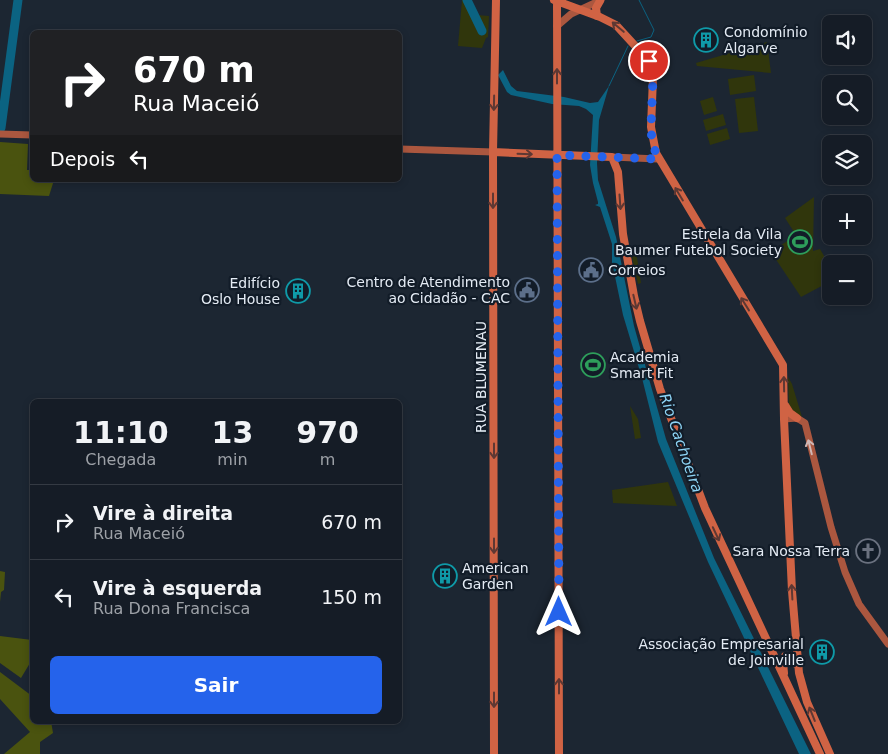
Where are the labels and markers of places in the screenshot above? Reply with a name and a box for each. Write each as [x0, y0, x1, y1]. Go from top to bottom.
place label: Condomínio Algarve [724, 24, 808, 56]
building icon: Condomínio Algarve [693, 27, 719, 53]
pin [628, 40, 670, 82]
place label: Estrela da Vila Baumer Futebol Society [615, 226, 782, 258]
sports icon: Estrela da Vila Baumer Futebol Society [787, 229, 813, 255]
public building icon: Correios [578, 257, 604, 283]
place label: Correios [608, 262, 666, 278]
place label: Centro de Atendimento ao Cidadão - CAC [347, 274, 510, 306]
place label: Edifício Oslo House [201, 275, 280, 307]
public building icon: Centro de Atendimento ao Cidadão - CAC [514, 277, 540, 303]
building icon: Edifício Oslo House [285, 278, 311, 304]
place label: Academia Smart Fit [610, 349, 679, 381]
sports icon: Academia Smart Fit [580, 352, 606, 378]
church icon: Sara Nossa Terra [855, 538, 881, 564]
place label: Sara Nossa Terra [732, 543, 850, 559]
place label: American Garden [462, 560, 529, 592]
building icon: American Garden [432, 563, 458, 589]
place label: Associação Empresarial de Joinville [638, 636, 804, 668]
building icon: Associação Empresarial de Joinville [809, 639, 835, 665]

